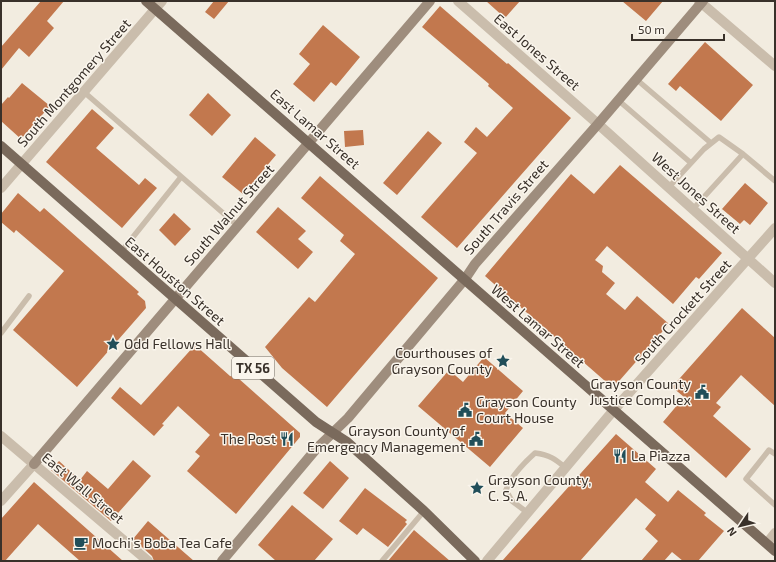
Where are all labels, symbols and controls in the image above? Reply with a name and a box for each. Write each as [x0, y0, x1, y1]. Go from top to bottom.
street label: East Jones Street [491, 10, 584, 94]
street label: South Montgomery Street [13, 15, 134, 150]
scale bar [632, 16, 724, 42]
text: 50 m [638, 22, 665, 36]
street label: East Lamar Street [267, 85, 364, 172]
street label: West Jones Street [649, 148, 744, 237]
street label: South Travis Street [460, 156, 551, 258]
street label: South Walnut Street [180, 161, 277, 269]
street label: East Houston Street [122, 233, 229, 329]
street label: South Crockett Street [631, 256, 734, 368]
street label: West Lamar Street [488, 280, 589, 371]
place label: Odd Fellows Hall [124, 335, 232, 352]
place icon: Odd Fellows Hall [105, 336, 121, 352]
place label: Courthouses of Grayson County [391, 344, 493, 377]
place icon: Courthouses of Grayson County [495, 353, 511, 369]
road number: TX 56 [232, 357, 274, 379]
place label: Grayson County Justice Complex [590, 375, 692, 408]
public building icon: Grayson County Justice Complex [694, 384, 710, 400]
place label: Grayson County Court House [476, 393, 577, 426]
public building icon: Grayson County Court House [457, 402, 473, 418]
place label: Grayson County of Emergency Management [307, 422, 466, 455]
place label: The Post [221, 430, 276, 447]
restaurant icon: The Post [279, 431, 295, 447]
public building icon: Grayson County of Emergency Management [468, 431, 484, 447]
place label: La Piazza [631, 447, 690, 464]
street label: East Wall Street [39, 448, 128, 527]
restaurant icon: La Piazza [612, 448, 628, 464]
place label: Grayson County, C. S. A. [488, 471, 591, 504]
place icon: Grayson County, C. S. A. [469, 480, 485, 496]
north arrow [720, 506, 760, 546]
text: N [724, 525, 739, 539]
place label: Mochi’s Boba Tea Cafe [92, 534, 232, 551]
cafe icon: Mochi’s Boba Tea Cafe [73, 535, 89, 551]

